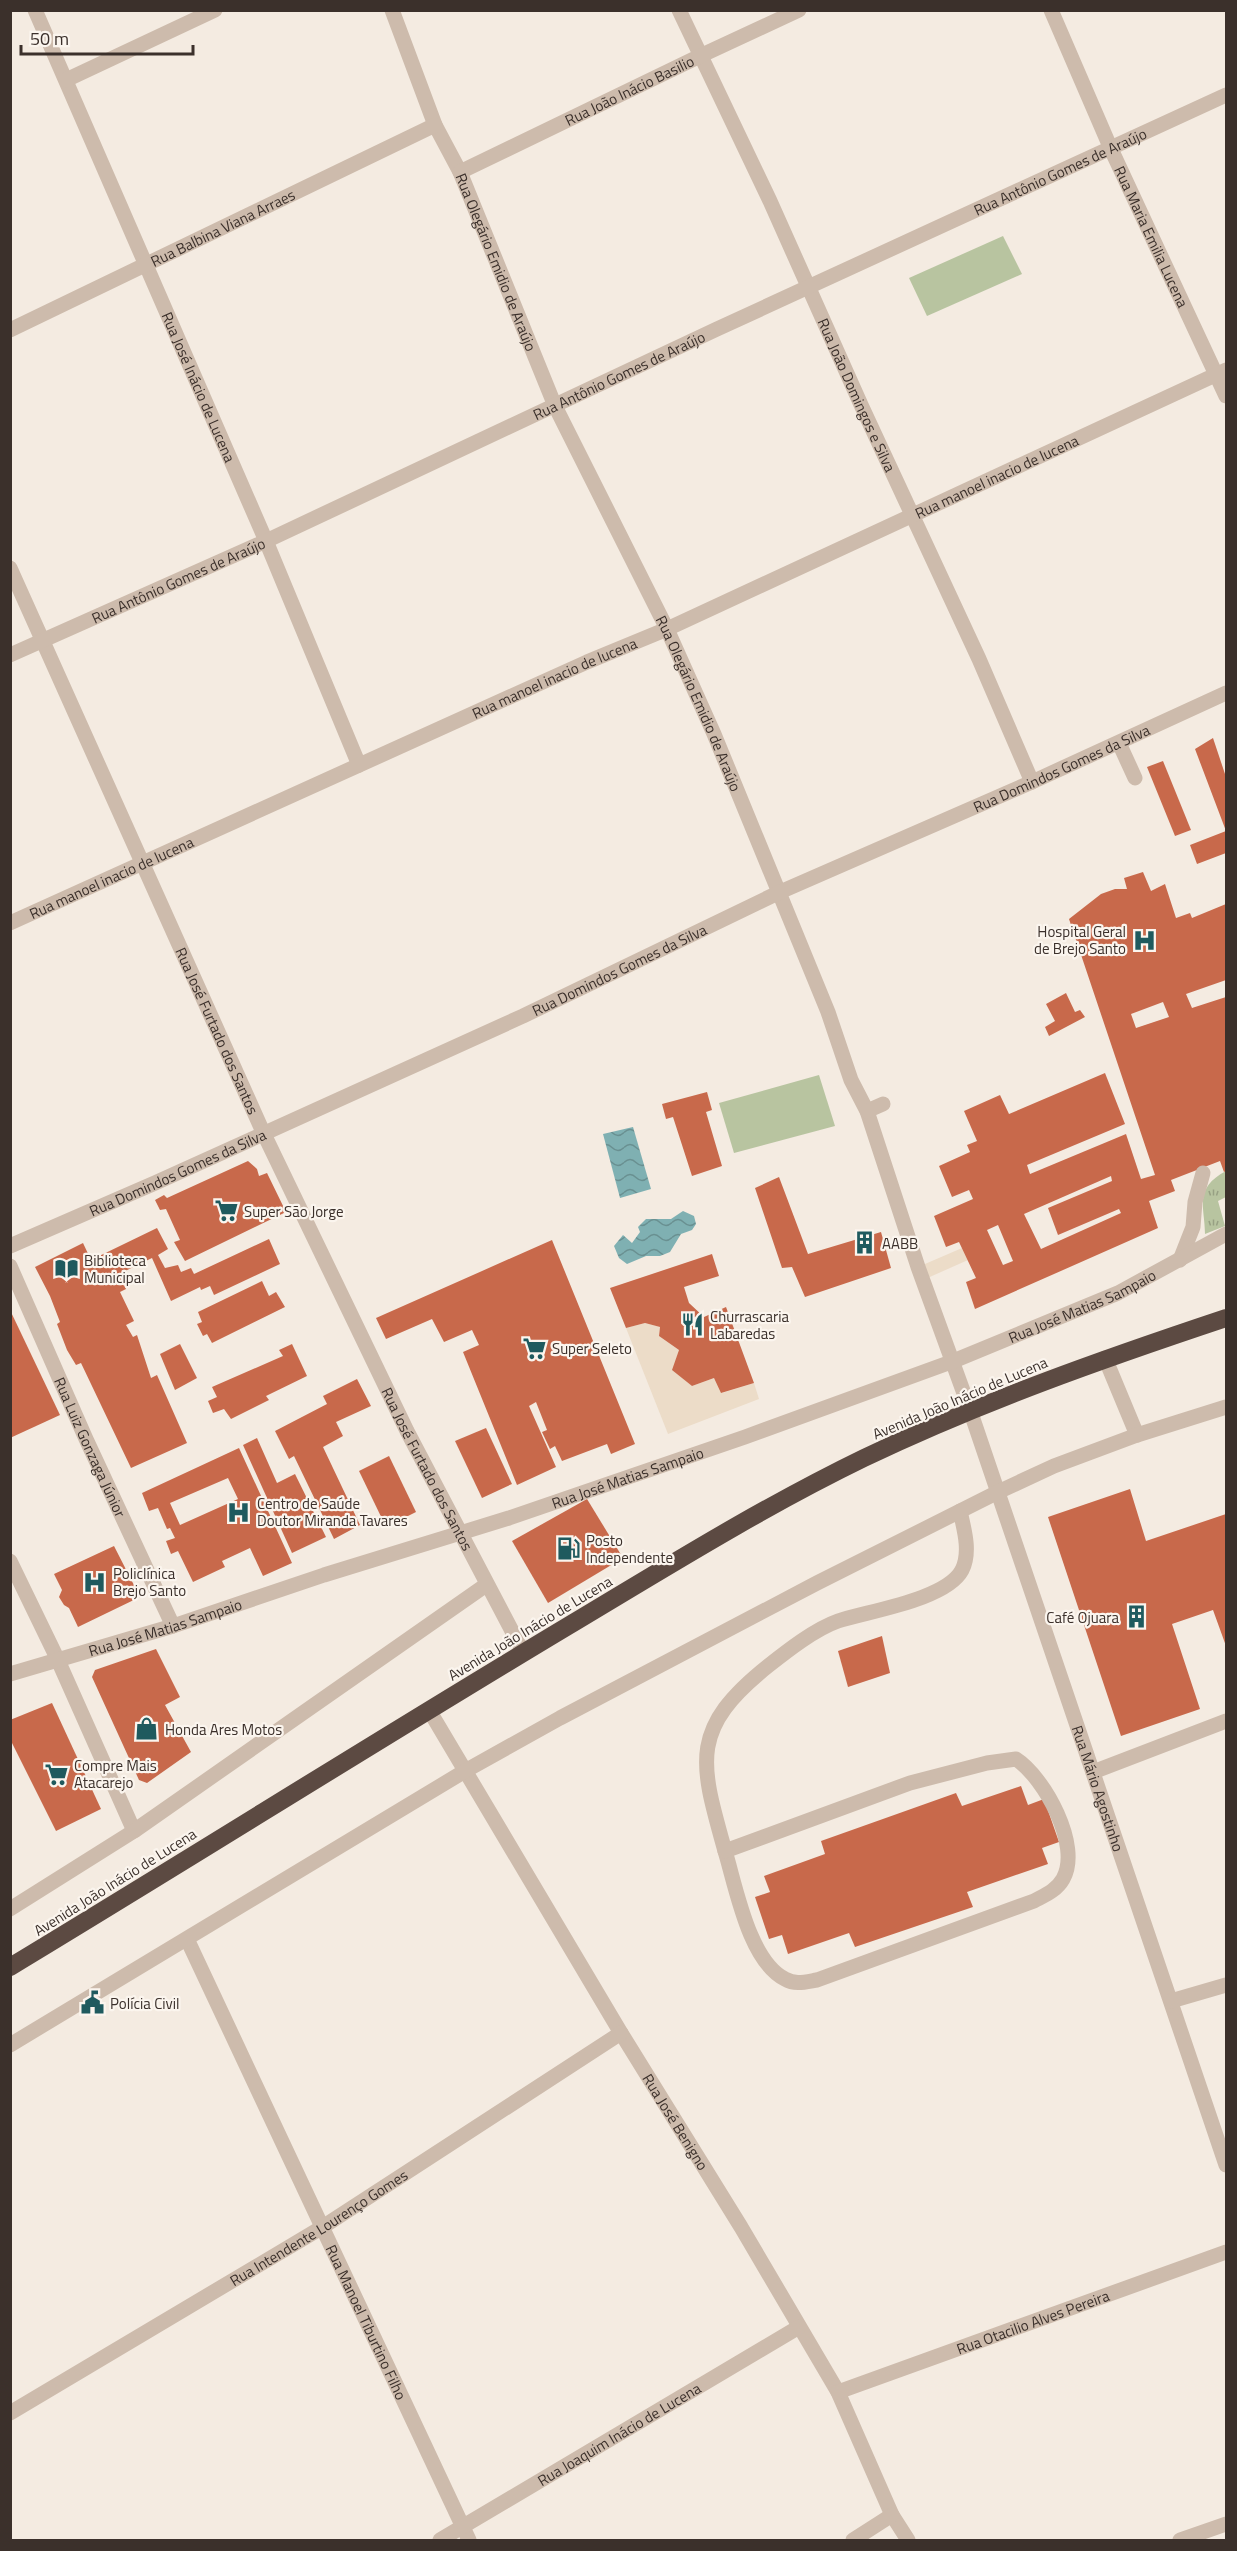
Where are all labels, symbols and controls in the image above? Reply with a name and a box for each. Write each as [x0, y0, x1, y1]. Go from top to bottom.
scale bar [21, 18, 194, 56]
text: 50 m [30, 25, 69, 52]
street label: Rua João Inácio Basilio [561, 49, 698, 131]
street label: Rua Antônio Gomes de Araújo [970, 122, 1150, 221]
street label: Rua Maria Emilia Lucena [1109, 162, 1195, 312]
street label: Rua Olegário Emidio de Araújo [450, 169, 543, 354]
street label: Rua Balbina Viana Arraes [146, 183, 299, 272]
street label: Rua José Inácio de Lucena [156, 308, 242, 466]
street label: Rua João Domingos e Silva [812, 314, 902, 476]
street label: Rua Antônio Gomes de Araújo [529, 325, 709, 426]
street label: Rua manoel inacio de lucena [911, 428, 1083, 524]
street label: Rua Antônio Gomes de Araújo [88, 531, 269, 629]
street label: Rua Olegário Emidio de Araújo [650, 611, 748, 795]
street label: Rua manoel inacio de lucena [468, 631, 641, 724]
street label: Rua Domindos Gomes da Silva [969, 718, 1154, 818]
street label: Rua manoel inacio de lucena [25, 830, 198, 924]
street label: Rua Domindos Gomes da Silva [528, 917, 711, 1022]
place label: Hospital Geral de Brejo Santo [1034, 920, 1126, 960]
hospital icon: Hospital Geral de Brejo Santo [1131, 927, 1157, 953]
street label: Rua José Furtado dos Santos [170, 943, 265, 1118]
street label: Rua Domindos Gomes da Silva [85, 1122, 270, 1222]
supermarket icon: Super São Jorge [213, 1198, 239, 1224]
place label: Super São Jorge [244, 1200, 343, 1223]
building icon: AABB [851, 1230, 877, 1256]
place label: AABB [882, 1232, 918, 1255]
place label: Biblioteca Municipal [84, 1249, 146, 1289]
library icon: Biblioteca Municipal [53, 1256, 79, 1282]
street label: Rua José Matias Sampaio [1005, 1263, 1160, 1349]
place label: Churrascaria Labaredas [710, 1305, 790, 1345]
restaurant icon: Churrascaria Labaredas [679, 1312, 705, 1338]
supermarket icon: Super Seleto [521, 1335, 547, 1361]
place label: Super Seleto [552, 1337, 632, 1360]
street label: Avenida João Inácio de Lucena [869, 1350, 1052, 1445]
street label: Rua Luiz Gonzaga Júnior [49, 1373, 132, 1521]
street label: Rua José Furtado dos Santos [376, 1383, 479, 1554]
street label: Rua José Matias Sampaio [548, 1441, 707, 1514]
place label: Centro de Saúde Doutor Miranda Tavares [257, 1492, 408, 1532]
hospital icon: Centro de Saúde Doutor Miranda Tavares [226, 1499, 252, 1525]
place label: Posto Independente [586, 1529, 673, 1569]
fuel station icon: Posto Independente [555, 1536, 581, 1562]
place label: Policlínica Brejo Santo [113, 1562, 186, 1602]
hospital icon: Policlínica Brejo Santo [82, 1569, 108, 1595]
street label: Avenida João Inácio de Lucena [443, 1569, 617, 1686]
street label: Rua José Matias Sampaio [86, 1592, 245, 1662]
building icon: Café Ojuara [1124, 1604, 1150, 1630]
place label: Café Ojuara [1046, 1606, 1119, 1629]
shop icon: Honda Ares Motos [134, 1716, 160, 1742]
place label: Honda Ares Motos [165, 1718, 282, 1741]
street label: Rua Mário Agostinho [1066, 1722, 1130, 1855]
place label: Compre Mais Atacarejo [74, 1754, 157, 1794]
supermarket icon: Compre Mais Atacarejo [43, 1761, 69, 1787]
street label: Avenida João Inácio de Lucena [29, 1822, 201, 1942]
public building icon: Polícia Civil [79, 1990, 105, 2016]
place label: Polícia Civil [110, 1992, 180, 2015]
street label: Rua José Benigno [637, 2069, 715, 2175]
street label: Rua Intendente Lourenço Gomes [225, 2163, 412, 2291]
street label: Rua Manoel Tiburtino Filho [320, 2240, 413, 2403]
street label: Rua Otacilio Alves Pereira [953, 2283, 1113, 2360]
street label: Rua Joaquim Inácio de Lucena [533, 2376, 705, 2491]

